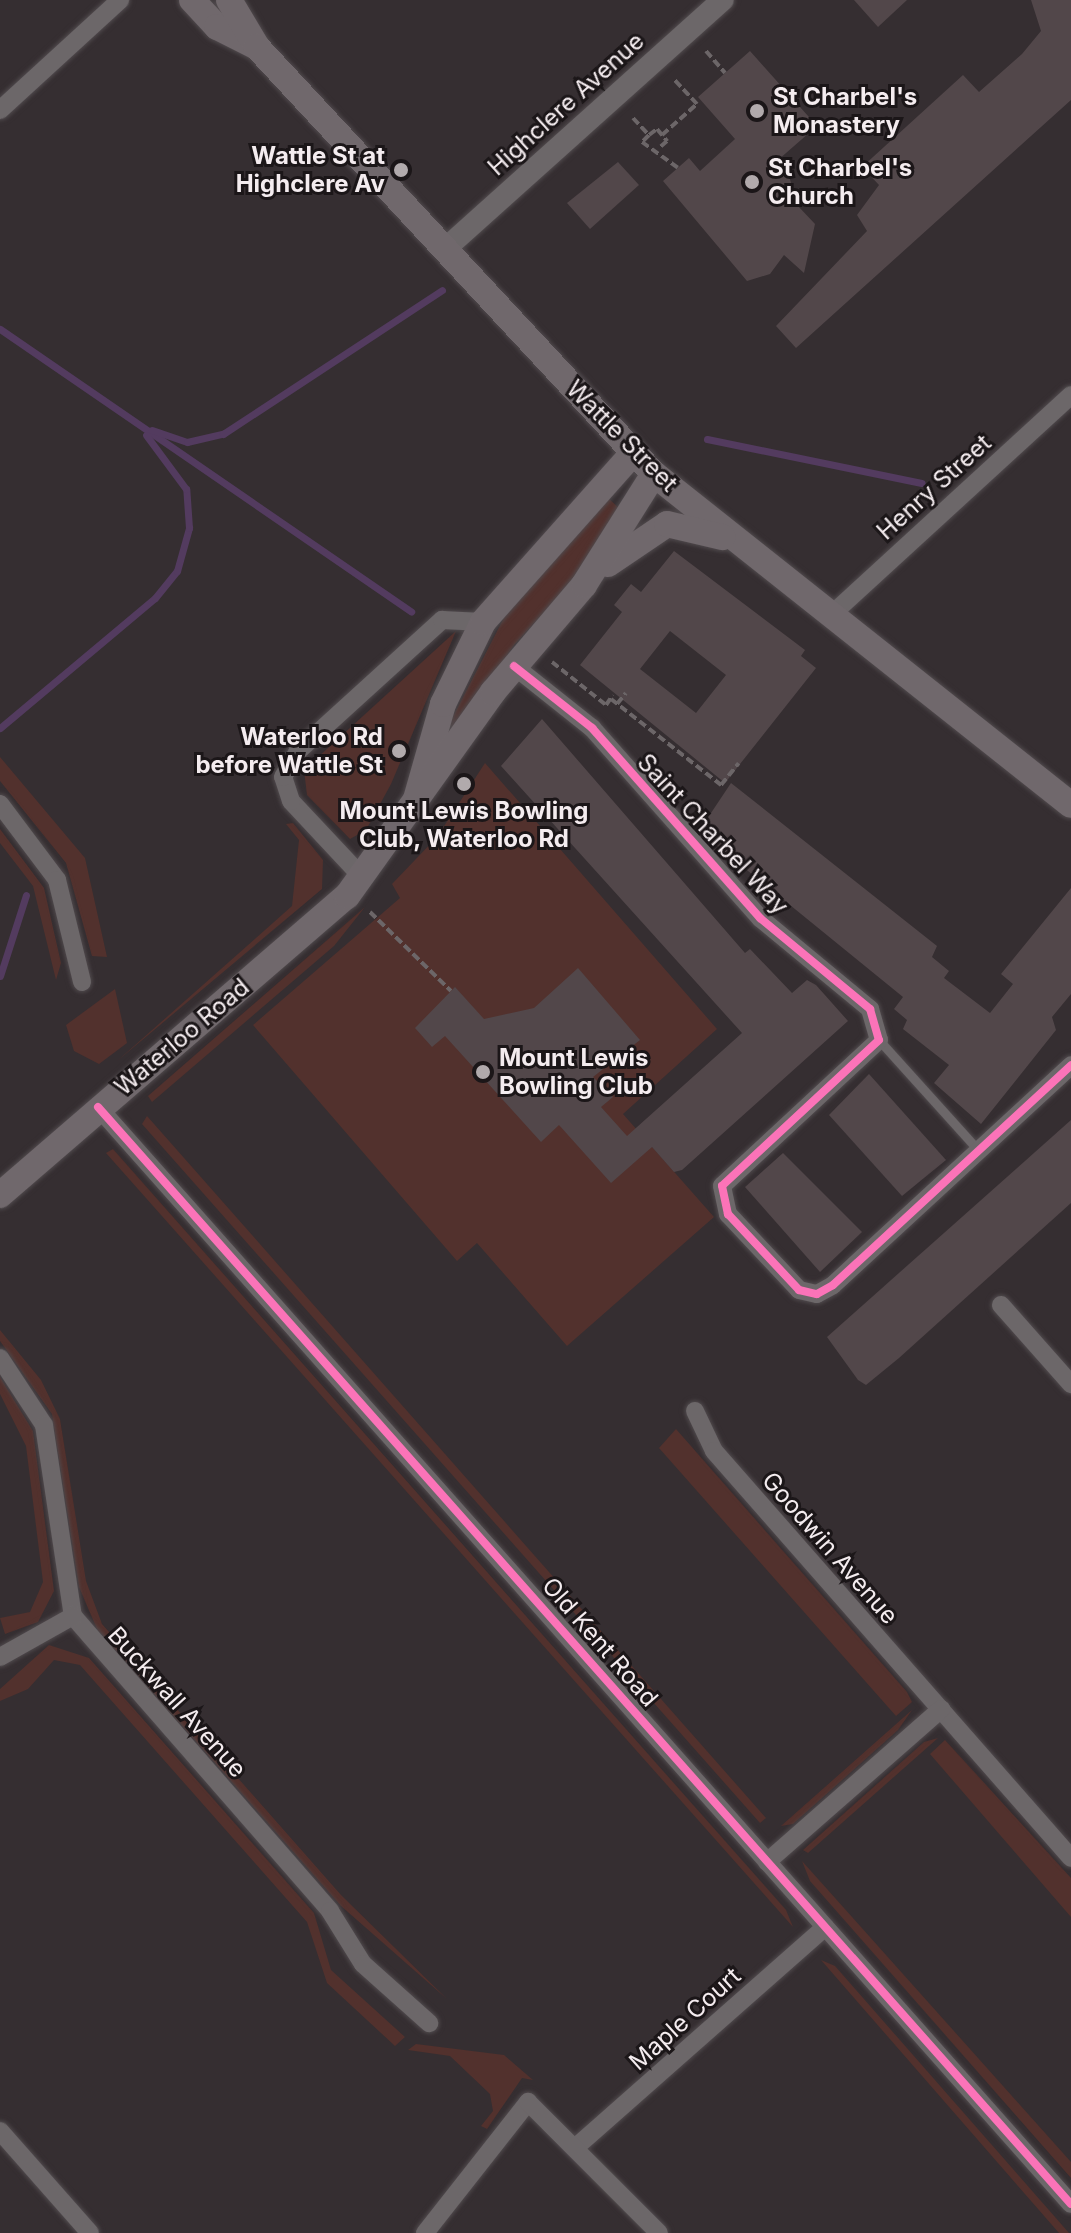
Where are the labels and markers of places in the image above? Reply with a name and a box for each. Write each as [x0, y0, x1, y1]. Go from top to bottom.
place label: St Charbel's Monastery [773, 83, 917, 139]
marker: St Charbel's Monastery [748, 102, 766, 120]
place label: Wattle St at Highclere Av [236, 142, 385, 198]
place label: St Charbel's Church [768, 154, 912, 210]
marker: Wattle St at Highclere Av [392, 161, 410, 179]
marker: St Charbel's Church [743, 173, 761, 191]
place label: Waterloo Rd before Wattle St [195, 723, 383, 779]
marker: Waterloo Rd before Wattle St [390, 742, 408, 760]
marker: Mount Lewis Bowling Club, Waterloo Rd [455, 775, 473, 793]
place label: Mount Lewis Bowling Club, Waterloo Rd [340, 797, 588, 853]
place label: Mount Lewis Bowling Club [499, 1044, 653, 1100]
marker: Mount Lewis Bowling Club [474, 1063, 492, 1081]

